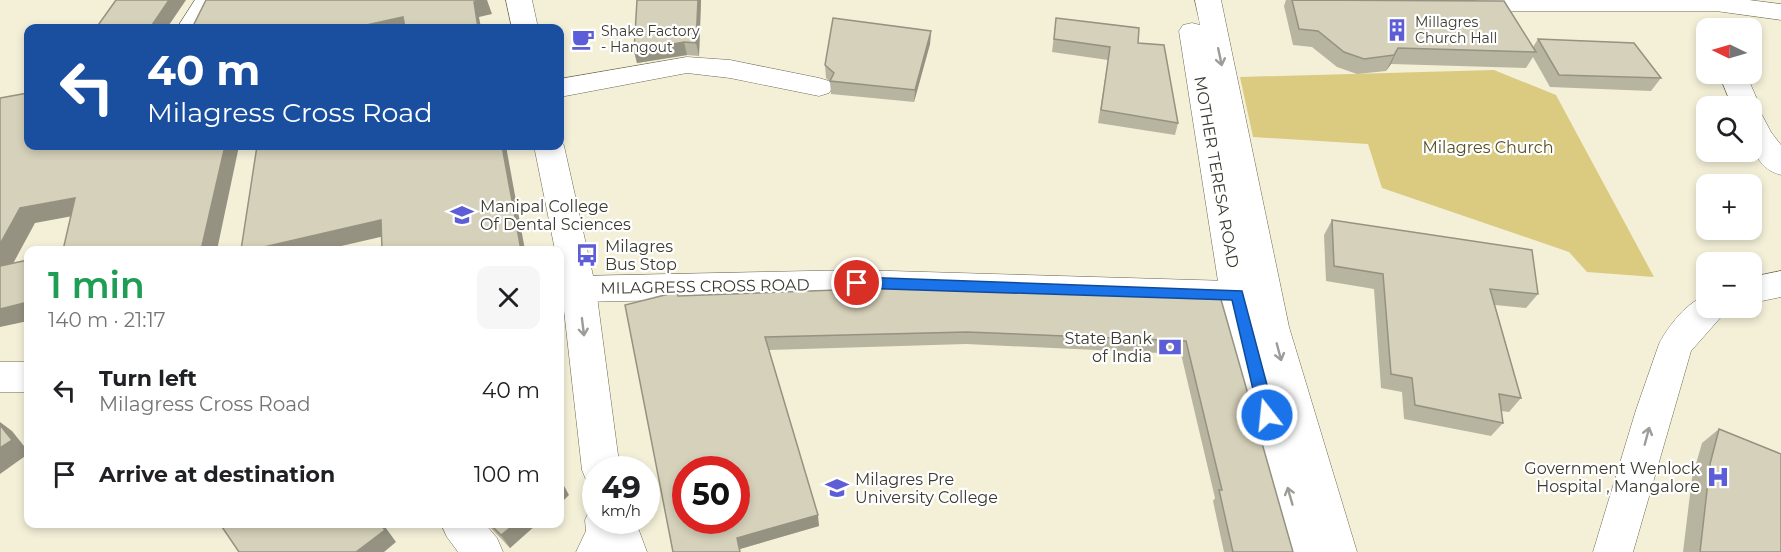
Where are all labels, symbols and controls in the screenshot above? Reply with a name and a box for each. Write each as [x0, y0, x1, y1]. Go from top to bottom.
place label: Millagres Church Hall [1415, 13, 1497, 47]
building icon: Millagres Church Hall [1384, 17, 1410, 43]
north arrow [1696, 18, 1762, 84]
map controls [1696, 18, 1762, 318]
place label: Shake Factory - Hangout [601, 22, 700, 56]
cafe icon: Shake Factory - Hangout [570, 26, 596, 52]
text: 40 m [147, 44, 260, 96]
one-way arrow [1215, 47, 1226, 66]
icon: left [48, 48, 126, 126]
street label: MOTHER TERESA ROAD [1190, 75, 1243, 269]
text: Milagress Cross Road [147, 96, 433, 129]
button: search [1696, 96, 1762, 162]
park label: Milagres Church [1423, 138, 1554, 157]
button: + [1696, 174, 1762, 240]
place label: Manipal College Of Dental Sciences [480, 197, 631, 234]
school or university icon: Manipal College Of Dental Sciences [449, 202, 475, 228]
place label: Milagres Bus Stop [605, 237, 677, 274]
bus stop icon: Milagres Bus Stop [574, 242, 600, 268]
button: − [1696, 252, 1762, 318]
pin [831, 257, 882, 308]
text: 1 min [48, 263, 145, 307]
button: close [477, 266, 540, 329]
icon: arrive [840, 266, 873, 299]
street label: MILAGRESS CROSS ROAD [600, 275, 810, 298]
text: 140 m · 21:17 [48, 308, 165, 332]
one-way arrow [578, 316, 589, 336]
place label: State Bank of India [1065, 329, 1152, 366]
bank icon: State Bank of India [1157, 334, 1183, 360]
one-way arrow [1274, 342, 1285, 361]
text: Turn left [99, 365, 197, 392]
icon: left [48, 374, 81, 407]
text: 40 m [482, 377, 540, 404]
position arrow [1235, 383, 1299, 447]
text: Milagress Cross Road [99, 392, 311, 416]
one-way arrow [1642, 427, 1654, 446]
speed limit sign: 50 [672, 456, 750, 534]
icon: arrive [48, 458, 81, 491]
place label: Government Wenlock Hospital , Mangalore [1524, 459, 1700, 496]
text: Arrive at destination [99, 461, 335, 488]
text: 100 m [474, 461, 540, 488]
hospital icon: Government Wenlock Hospital , Mangalore [1705, 464, 1731, 490]
text: 49 [601, 469, 641, 506]
place label: Milagres Pre University College [855, 470, 998, 507]
school or university icon: Milagres Pre University College [824, 475, 850, 501]
one-way arrow [1284, 487, 1295, 506]
text: km/h [601, 501, 641, 520]

